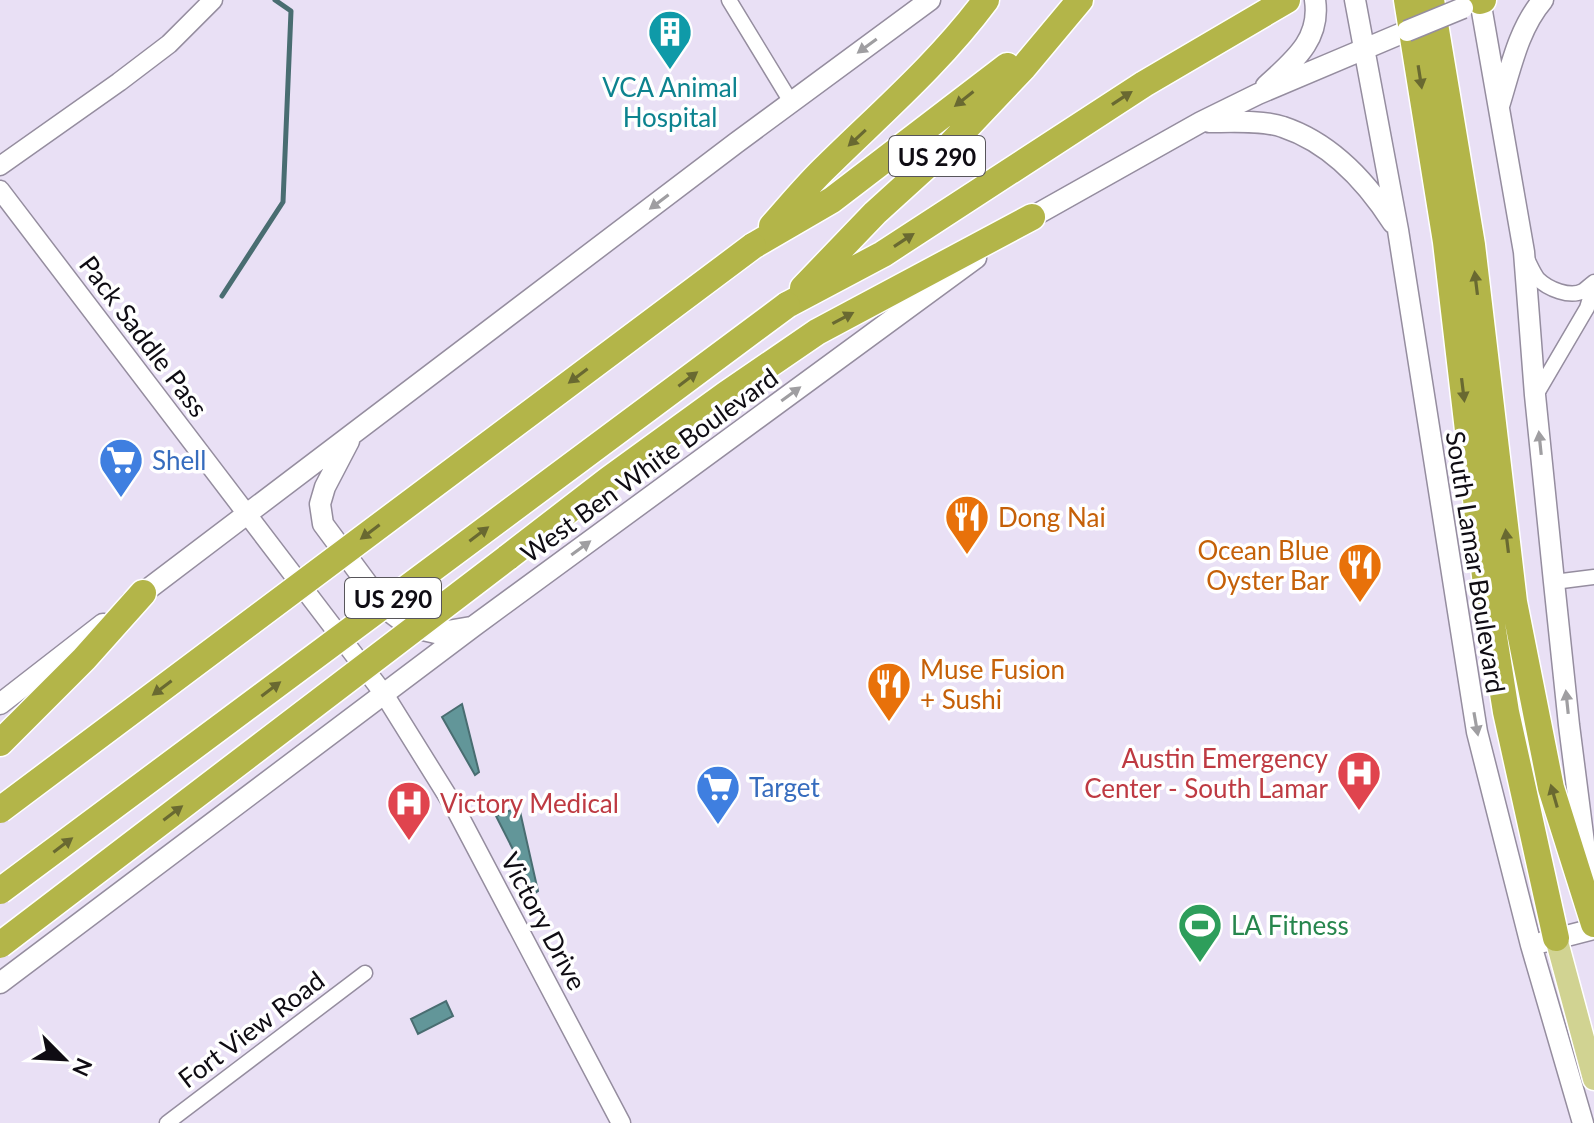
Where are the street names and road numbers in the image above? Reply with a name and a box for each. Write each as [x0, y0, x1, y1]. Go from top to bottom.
road number: US 290 [889, 136, 985, 176]
street label: Pack Saddle Pass [73, 249, 215, 423]
street label: West Ben White Boulevard [514, 361, 784, 569]
street label: South Lamar Boulevard [1439, 429, 1513, 695]
road number: US 290 [345, 578, 441, 618]
street label: Victory Drive [494, 847, 594, 995]
street label: Fort View Road [172, 964, 330, 1094]

